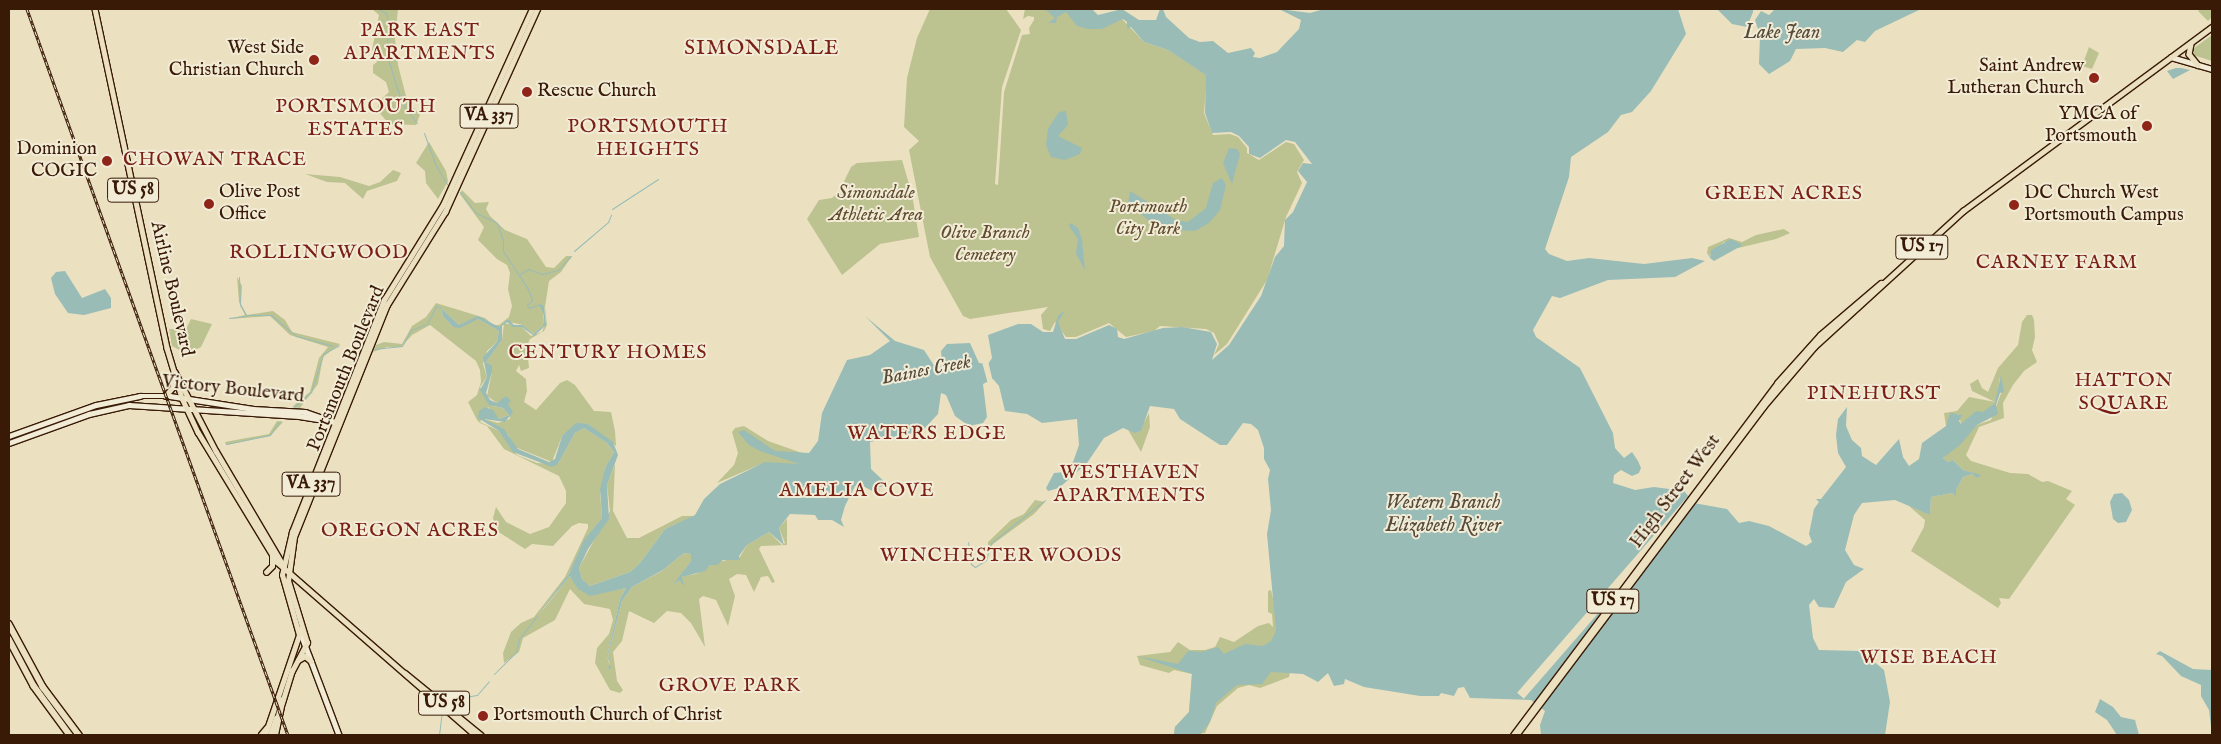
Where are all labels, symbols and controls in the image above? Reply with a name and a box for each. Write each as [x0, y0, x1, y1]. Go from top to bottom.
district label: PARK EAST APARTMENTS [343, 18, 497, 65]
water label: Lake Jean [1744, 20, 1820, 44]
district label: SIMONSDALE [683, 36, 841, 62]
place label: West Side Christian Church [169, 38, 304, 82]
marker: West Side Christian Church [308, 54, 320, 66]
place label: Saint Andrew Lutheran Church [1947, 56, 2084, 100]
marker: Saint Andrew Lutheran Church [2088, 72, 2100, 84]
place label: Rescue Church [537, 81, 656, 103]
marker: Rescue Church [521, 86, 533, 98]
district label: PORTSMOUTH ESTATES [274, 95, 438, 142]
road number: VA 337 [459, 100, 519, 132]
place label: YMCA of Portsmouth [2045, 104, 2137, 148]
district label: PORTSMOUTH HEIGHTS [566, 114, 730, 161]
marker: YMCA of Portsmouth [2141, 120, 2153, 132]
place label: Dominion COGIC [16, 139, 97, 183]
district label: CHOWAN TRACE [121, 147, 309, 171]
marker: Dominion COGIC [101, 155, 113, 167]
road number: US 58 [107, 174, 159, 206]
district label: GREEN ACRES [1704, 181, 1864, 205]
place label: Olive Post Office [219, 182, 300, 226]
park label: Simonsdale Athletic Area [829, 183, 923, 227]
place label: DC Church West Portsmouth Campus [2024, 183, 2184, 227]
park label: Portsmouth City Park [1109, 197, 1187, 241]
marker: Olive Post Office [203, 198, 215, 210]
marker: DC Church West Portsmouth Campus [2008, 199, 2020, 211]
street label: Airline Boulevard [144, 219, 198, 359]
park label: Olive Branch Cemetery [940, 223, 1030, 267]
road number: US 17 [1894, 232, 1950, 262]
district label: ROLLINGWOOD [228, 240, 410, 264]
district label: CARNEY FARM [1974, 250, 2140, 274]
street label: Portsmouth Boulevard [303, 283, 391, 455]
district label: CENTURY HOMES [507, 340, 709, 364]
water label: Baines Creek [879, 350, 973, 390]
district label: HATTON SQUARE [2074, 369, 2174, 416]
street label: Victory Boulevard [161, 371, 305, 409]
district label: PINEHURST [1806, 381, 1942, 405]
district label: WATERS EDGE [846, 421, 1008, 445]
street label: High Street West [1626, 431, 1726, 553]
district label: WESTHAVEN APARTMENTS [1053, 460, 1207, 507]
road number: VA 337 [281, 468, 341, 499]
district label: AMELIA COVE [778, 478, 936, 502]
water label: Western Branch Elizabeth River [1385, 491, 1501, 538]
district label: OREGON ACRES [320, 518, 500, 542]
district label: WINCHESTER WOODS [878, 543, 1124, 567]
road number: US 17 [1586, 586, 1640, 616]
district label: WISE BEACH [1859, 645, 1999, 669]
district label: GROVE PARK [658, 673, 802, 697]
road number: US 58 [418, 688, 470, 718]
place label: Portsmouth Church of Christ [493, 705, 722, 727]
marker: Portsmouth Church of Christ [477, 710, 489, 722]

